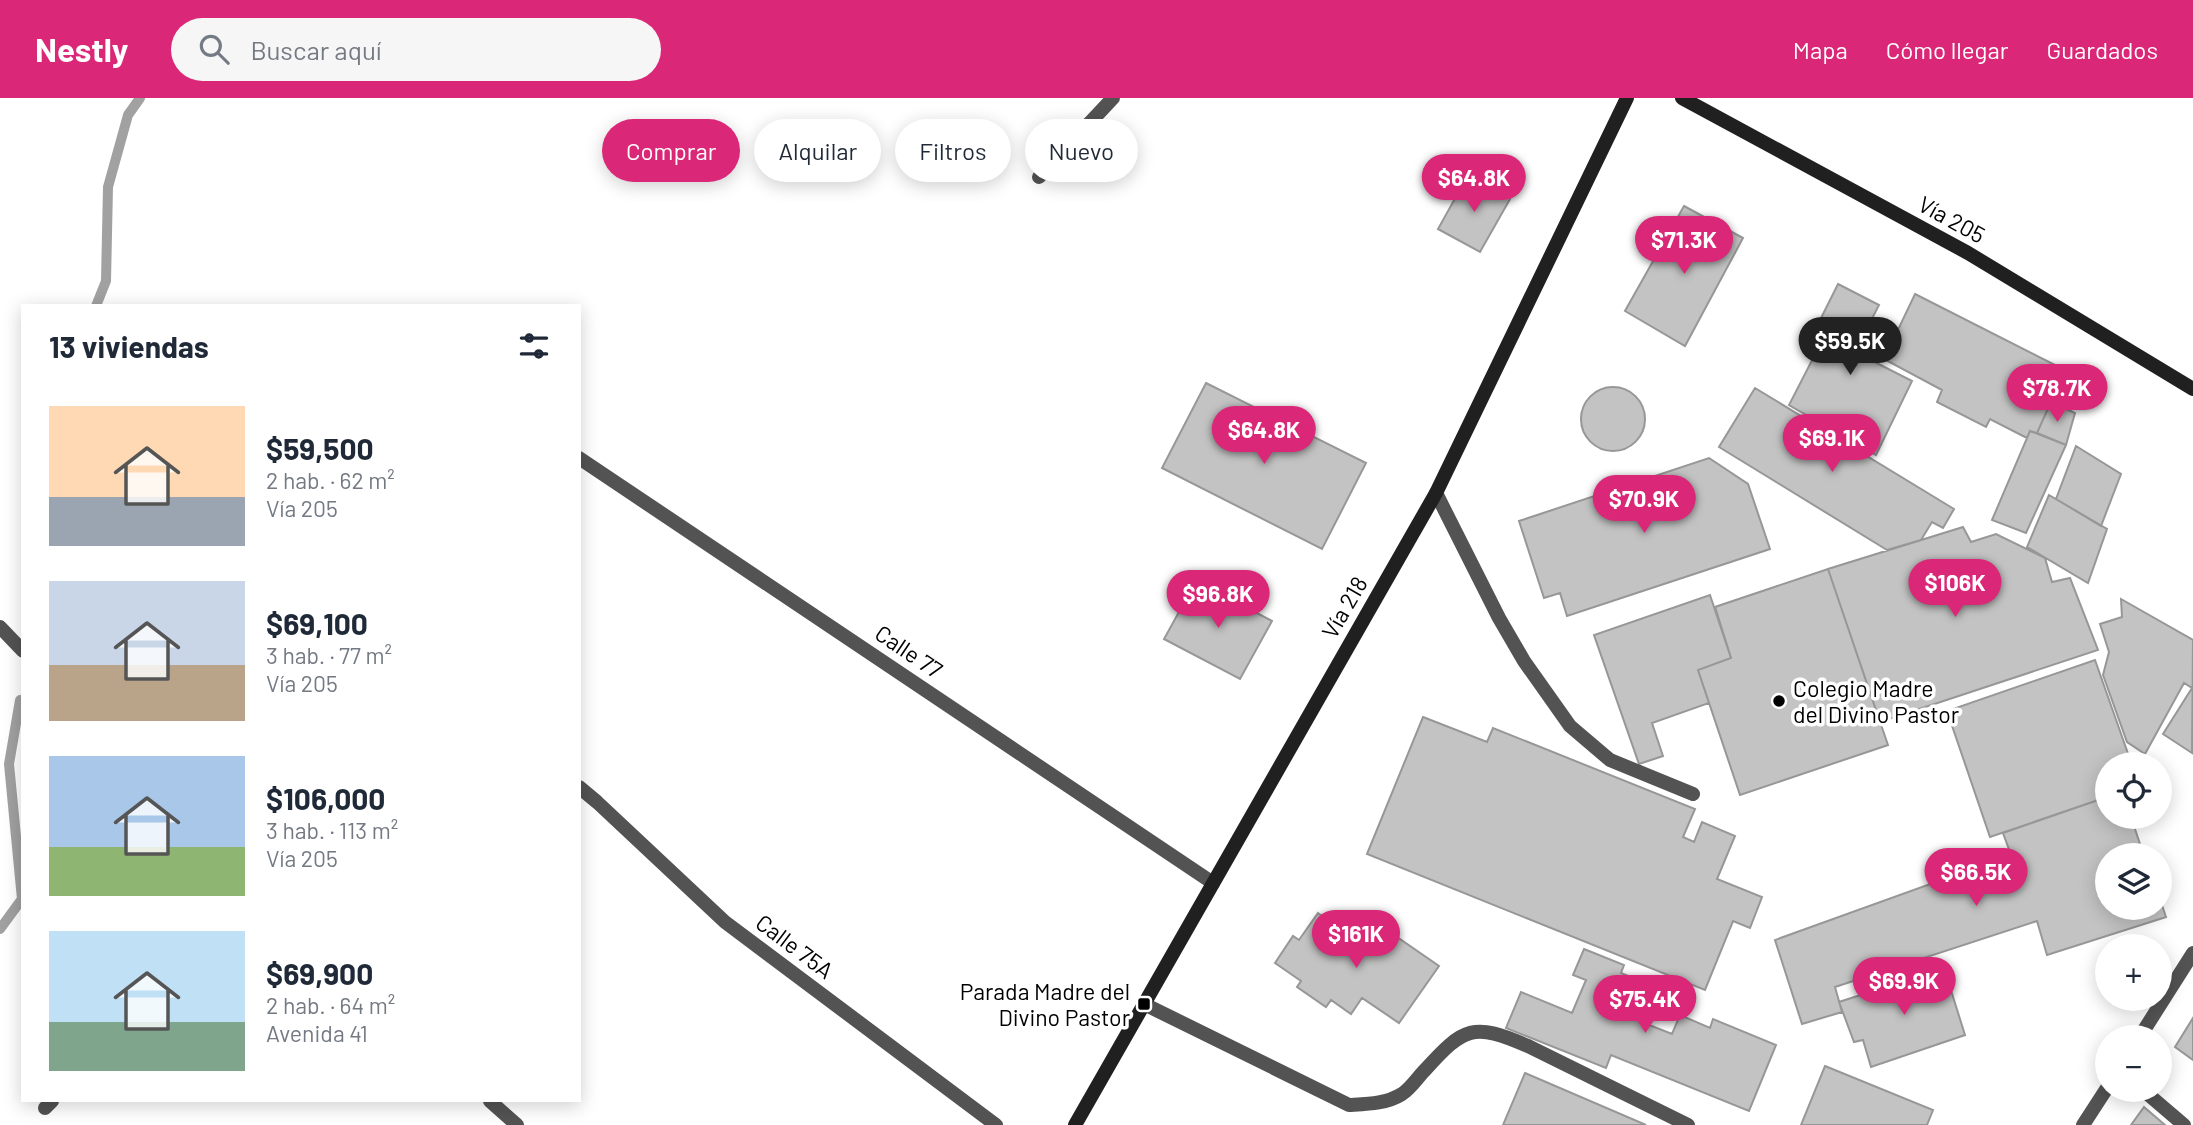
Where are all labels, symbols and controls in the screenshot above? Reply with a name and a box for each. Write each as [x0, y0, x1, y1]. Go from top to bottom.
search box [171, 18, 661, 81]
text: Nestly [35, 29, 129, 69]
icon: search [195, 30, 233, 68]
text: Buscar aquí [251, 34, 381, 65]
text: Mapa [1793, 35, 1848, 64]
text: Cómo llegar [1886, 35, 2008, 64]
text: Guardados [2046, 35, 2158, 64]
chip: Comprar [602, 119, 740, 182]
chip: Alquilar [754, 119, 881, 182]
chip: Filtros [895, 119, 1011, 182]
chip: Nuevo [1025, 119, 1138, 182]
pin: $64.8K [1417, 155, 1531, 214]
text: $64.8K [1438, 163, 1510, 191]
street label: Vía 205 [1914, 189, 1990, 249]
pin: $71.3K [1627, 216, 1741, 276]
text: $71.3K [1651, 225, 1717, 253]
pin: $59.5K [1793, 317, 1907, 377]
text: $59.5K [1815, 326, 1885, 354]
icon: filters [515, 327, 553, 365]
text: 13 viviendas [49, 328, 209, 364]
pin: $78.7K [2000, 364, 2114, 424]
text: $78.7K [2022, 373, 2092, 401]
pin: $64.8K [1207, 406, 1321, 466]
pin: $69.1K [1775, 414, 1889, 474]
text: $64.8K [1228, 415, 1300, 443]
text: $69.1K [1799, 423, 1865, 451]
text: $59,500 [266, 430, 374, 466]
icon: home [105, 434, 189, 518]
text: 2 hab. · 62 m² [266, 466, 395, 494]
pin: $70.9K [1587, 476, 1701, 535]
text: $70.9K [1609, 484, 1679, 512]
text: Vía 205 [266, 494, 338, 522]
pin: $106K [1906, 560, 2004, 619]
text: $106K [1924, 568, 1986, 596]
pin: $96.8K [1161, 570, 1275, 630]
street label: Vía 218 [1315, 571, 1373, 643]
text: $96.8K [1183, 579, 1253, 607]
text: $69,100 [266, 605, 368, 641]
icon: home [105, 609, 189, 693]
street label: Calle 77 [870, 618, 948, 684]
text: 3 hab. · 77 m² [266, 641, 392, 669]
text: Vía 205 [266, 669, 338, 697]
place label: Colegio Madre del Divino Pastor [1793, 674, 1960, 728]
marker: Colegio Madre del Divino Pastor [1771, 693, 1787, 709]
map controls [2095, 752, 2172, 1102]
button: locate [2095, 752, 2172, 829]
text: $106,000 [266, 780, 385, 816]
icon: home [105, 784, 189, 868]
text: 3 hab. · 113 m² [266, 816, 398, 844]
button: layers [2095, 843, 2172, 920]
text: Vía 205 [266, 844, 338, 872]
pin: $66.5K [1919, 848, 2033, 908]
text: $66.5K [1941, 857, 2011, 885]
street label: Calle 75A [751, 908, 839, 984]
pin: $161K [1307, 910, 1405, 970]
text: $161K [1328, 919, 1384, 947]
button: + [2095, 934, 2172, 1011]
text: $69,900 [266, 955, 373, 991]
pin: $69.9K [1847, 958, 1961, 1017]
icon: home [105, 959, 189, 1043]
text: $69.9K [1869, 966, 1939, 994]
pin: $75.4K [1588, 976, 1702, 1035]
place label: Parada Madre del Divino Pastor [960, 977, 1131, 1031]
text: $75.4K [1609, 984, 1681, 1012]
text: 2 hab. · 64 m² [266, 991, 395, 1019]
marker: Parada Madre del Divino Pastor [1136, 996, 1152, 1012]
text: Avenida 41 [266, 1019, 368, 1047]
button: − [2095, 1025, 2172, 1102]

